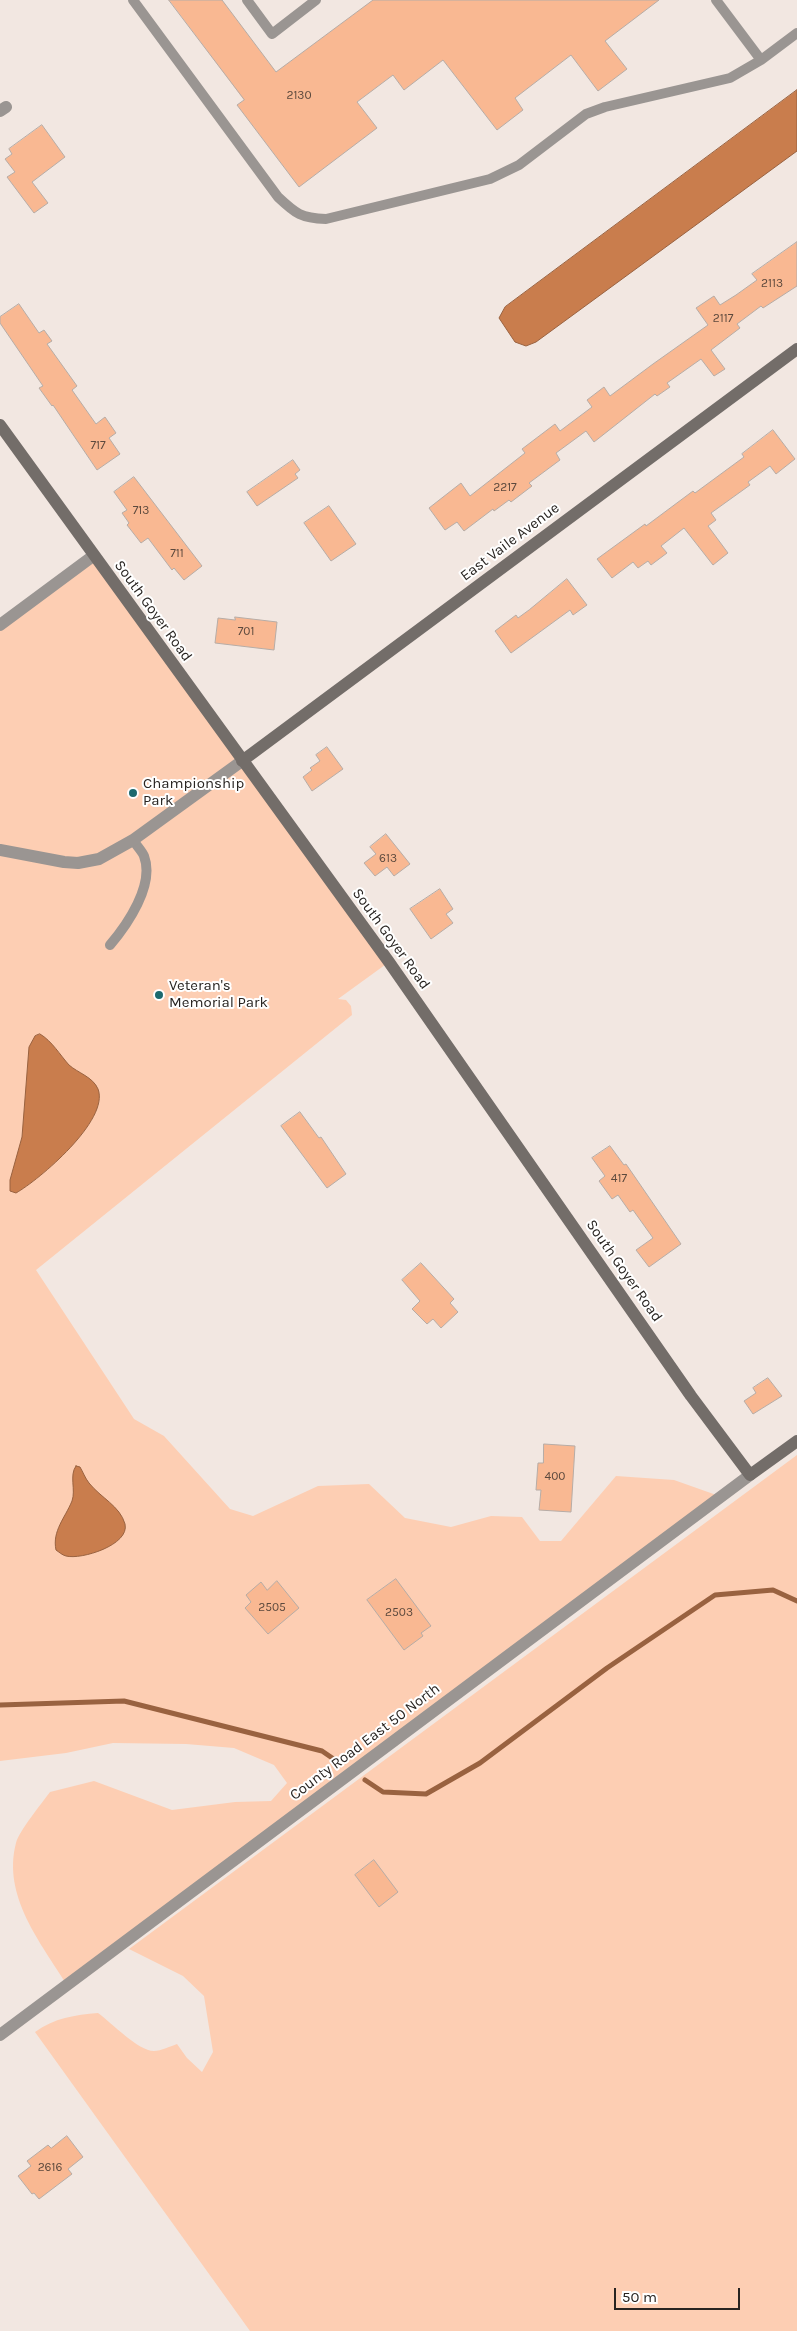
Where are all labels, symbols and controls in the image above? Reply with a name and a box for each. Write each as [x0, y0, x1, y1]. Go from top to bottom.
house number: 2130 [286, 89, 312, 103]
house number: 2113 [761, 277, 783, 291]
house number: 2117 [713, 312, 733, 326]
house number: 717 [90, 439, 106, 453]
house number: 2217 [493, 481, 517, 495]
street label: East Vaile Avenue [457, 499, 563, 585]
house number: 713 [133, 504, 149, 518]
house number: 711 [170, 547, 184, 561]
street label: South Goyer Road [110, 557, 196, 665]
house number: 701 [238, 625, 254, 639]
place label: Championship Park [143, 775, 244, 810]
marker: Championship Park [127, 787, 139, 799]
house number: 613 [379, 852, 397, 866]
street label: South Goyer Road [348, 885, 434, 993]
place label: Veteran's Memorial Park [169, 977, 268, 1012]
marker: Veteran's Memorial Park [153, 989, 165, 1001]
house number: 417 [611, 1172, 627, 1186]
street label: South Goyer Road [582, 1216, 666, 1326]
house number: 400 [545, 1470, 565, 1484]
house number: 2505 [258, 1601, 286, 1615]
house number: 2503 [385, 1606, 413, 1620]
street label: County Road East 50 North [286, 1680, 444, 1804]
house number: 2616 [38, 2161, 62, 2175]
scale bar [617, 2278, 743, 2310]
text: 50 m [622, 2288, 657, 2306]

